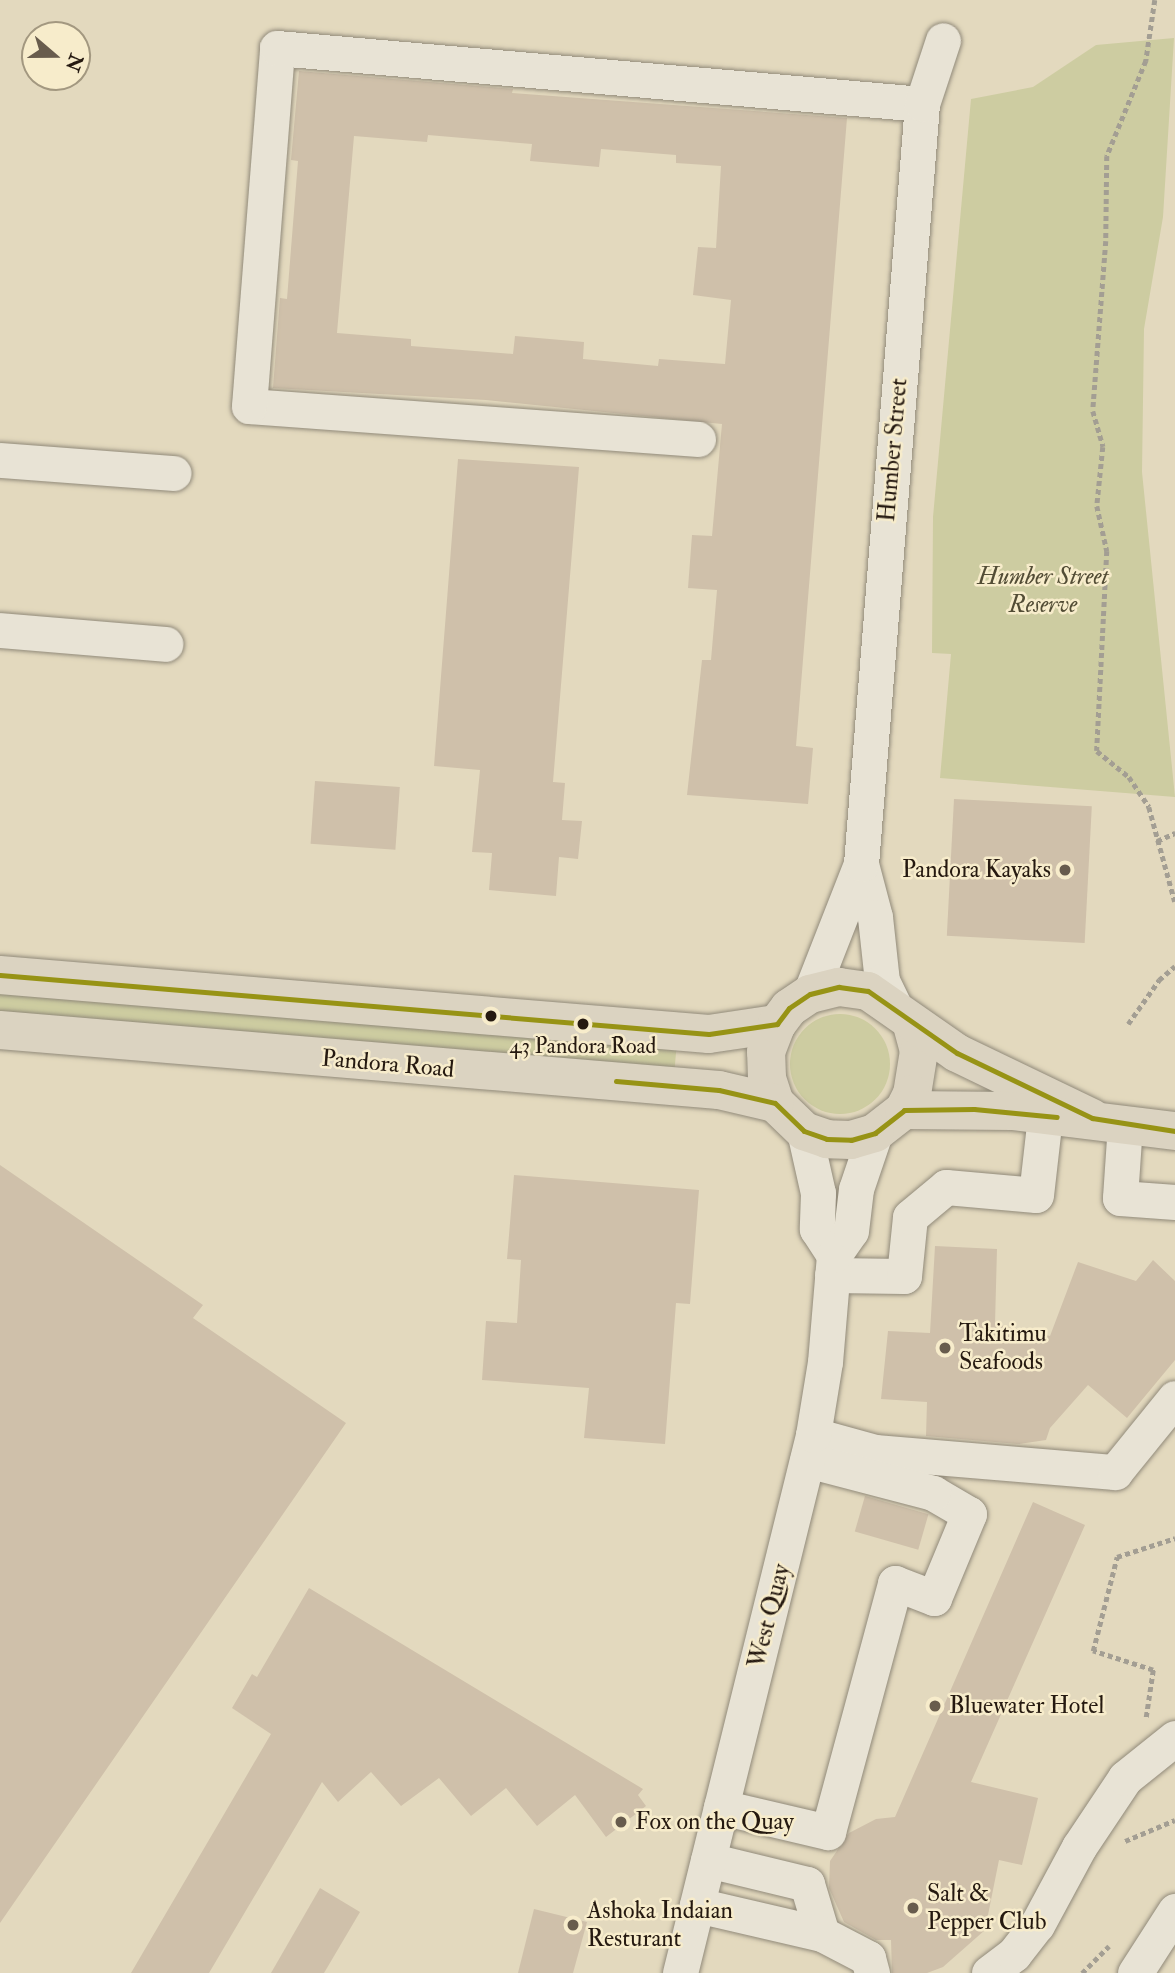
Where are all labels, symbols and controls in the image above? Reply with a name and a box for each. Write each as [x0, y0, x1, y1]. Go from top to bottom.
north arrow [21, 21, 91, 91]
text: N [60, 50, 88, 75]
street label: Humber Street [872, 377, 914, 523]
park label: Humber Street Reserve [978, 563, 1108, 619]
place label: Pandora Kayaks [902, 856, 1051, 884]
marker: Pandora Kayaks [1057, 862, 1073, 878]
unlabelled marker [484, 1009, 498, 1023]
marker: 43 Pandora Road [576, 1017, 590, 1031]
place label: 43 Pandora Road [510, 1034, 656, 1060]
street label: Pandora Road [320, 1044, 456, 1084]
place label: Takitimu Seafoods [959, 1320, 1047, 1376]
marker: Takitimu Seafoods [937, 1340, 953, 1356]
street label: West Quay [742, 1561, 796, 1671]
place label: Bluewater Hotel [949, 1692, 1104, 1720]
marker: Bluewater Hotel [927, 1698, 943, 1714]
place label: Fox on the Quay [635, 1808, 794, 1836]
marker: Fox on the Quay [613, 1814, 629, 1830]
place label: Salt & Pepper Club [927, 1880, 1046, 1936]
place label: Ashoka Indaian Resturant [587, 1897, 733, 1953]
marker: Salt & Pepper Club [905, 1900, 921, 1916]
marker: Ashoka Indaian Resturant [565, 1917, 581, 1933]

